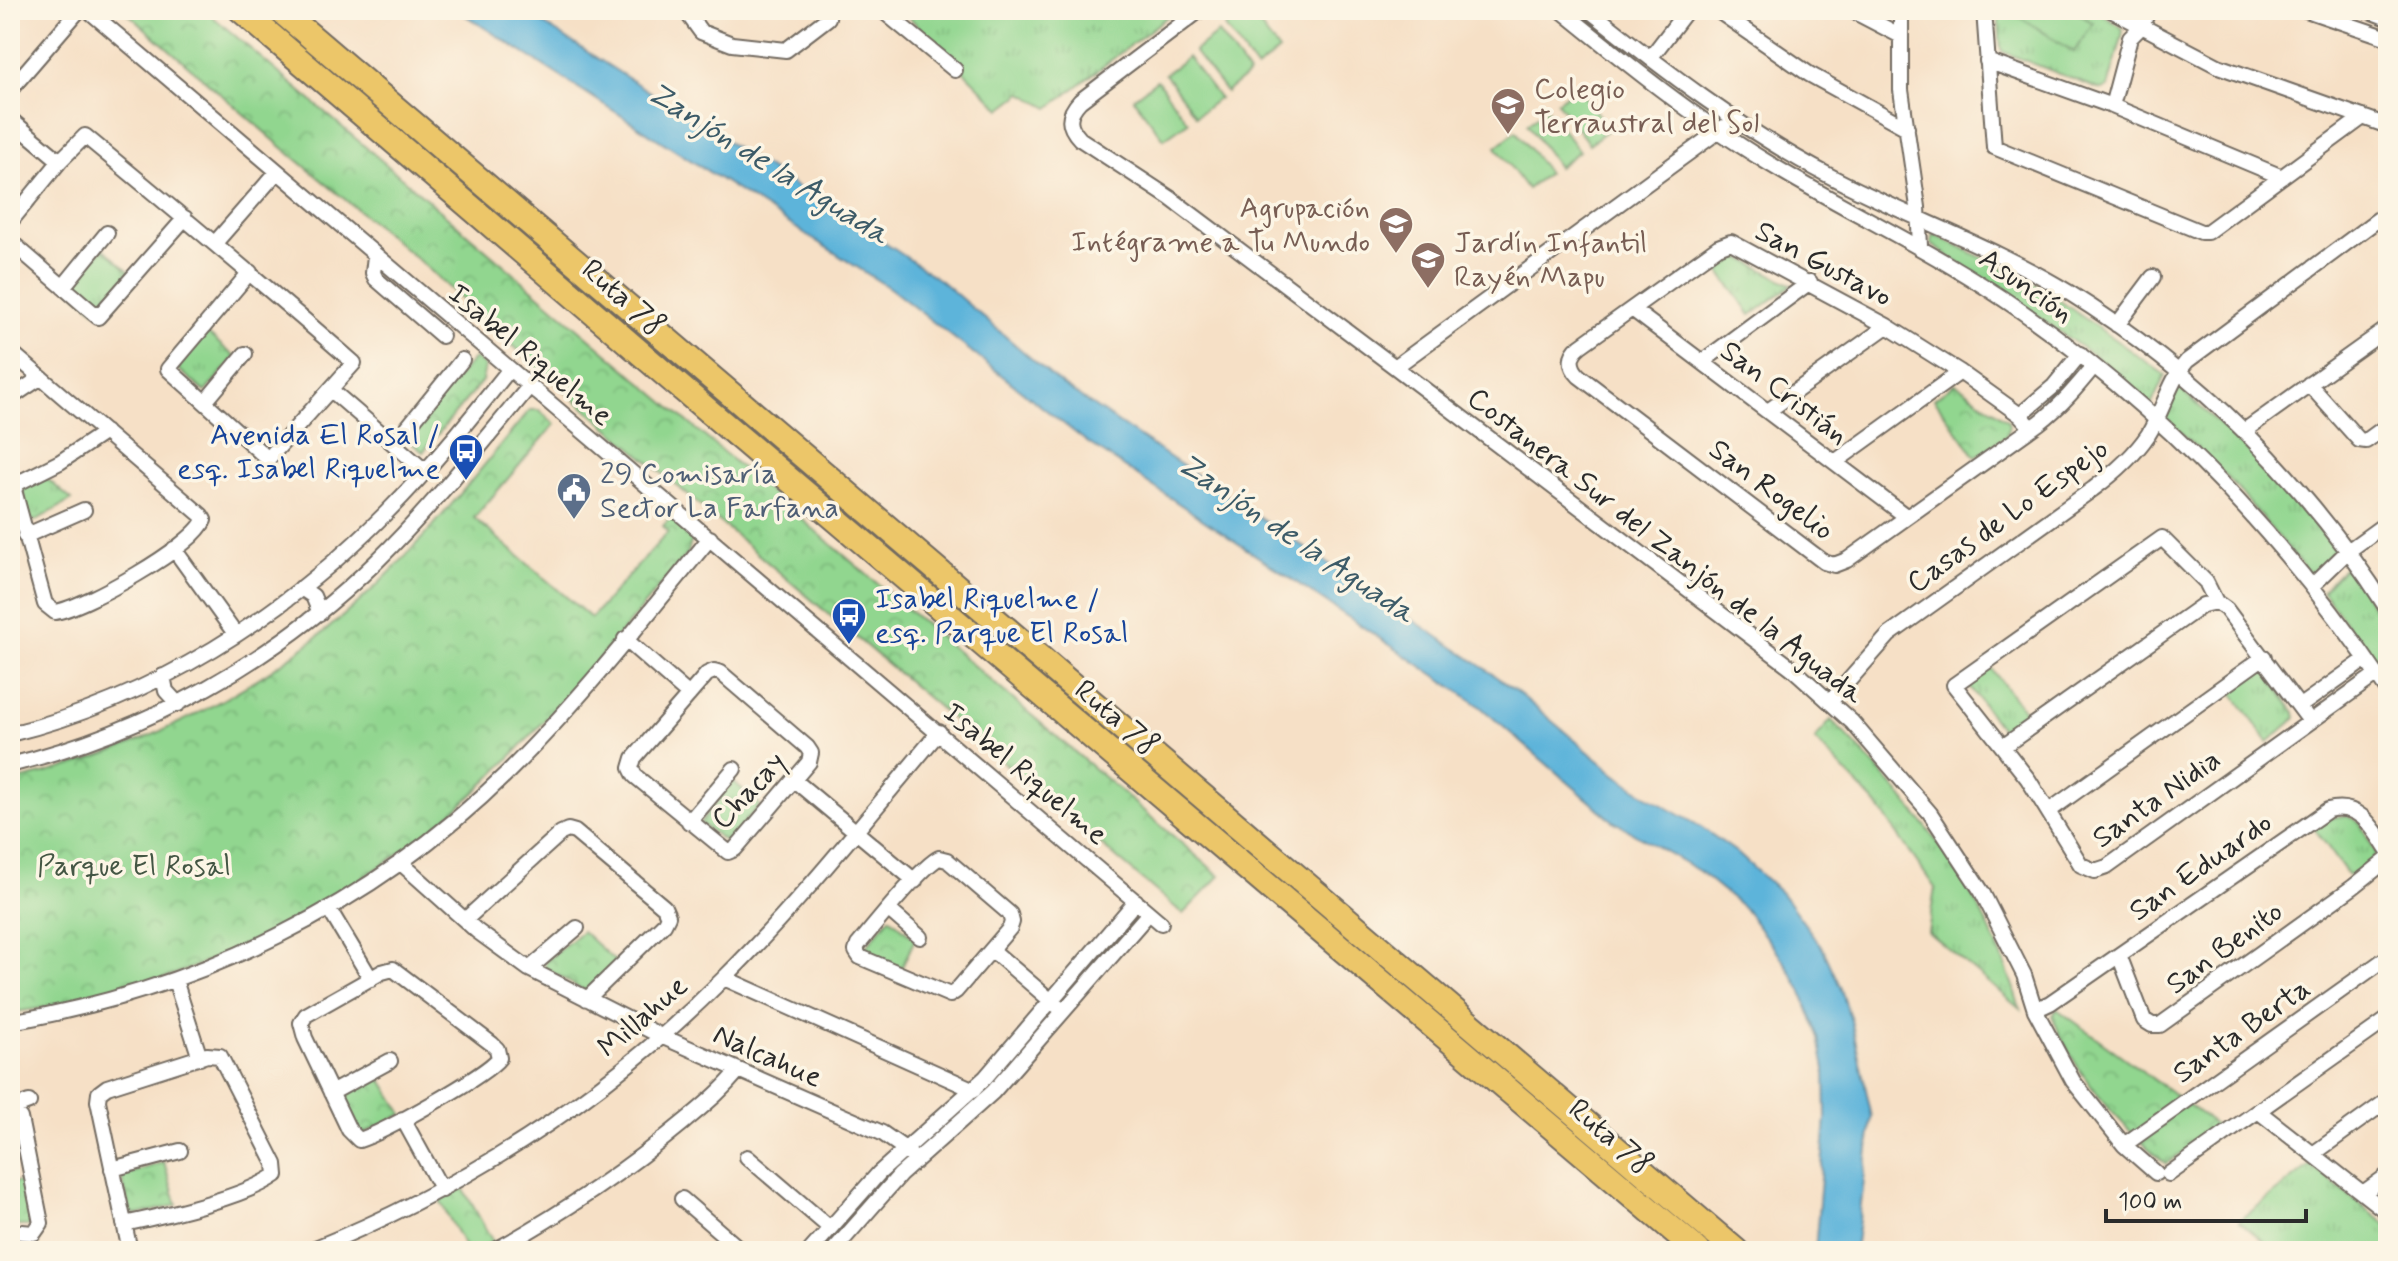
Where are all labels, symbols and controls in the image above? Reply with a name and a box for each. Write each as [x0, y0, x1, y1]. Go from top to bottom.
place label: Colegio Terraustral del Sol [1534, 70, 1759, 143]
water label: Zanjón de la Aguada [639, 72, 898, 256]
school or university icon: Colegio Terraustral del Sol [1489, 86, 1527, 136]
place label: Agrupación Intégrame a Tu Mundo [1071, 189, 1370, 262]
school or university icon: Agrupación Intégrame a Tu Mundo [1377, 205, 1415, 255]
street label: San Gustavo [1748, 212, 1899, 317]
place label: Jardín Infantil Rayén Mapu [1454, 224, 1647, 297]
street label: Asunción [1971, 239, 2081, 333]
school or university icon: Jardín Infantil Rayén Mapu [1409, 240, 1447, 290]
street label: Ruta 78 [573, 251, 673, 345]
street label: Isabel Riquelme [440, 275, 621, 436]
street label: San Cristián [1712, 332, 1856, 454]
street label: Costanera Sur del Zanjón de la Aguada [1459, 379, 1872, 714]
place label: Avenida El Rosal / esq. Isabel Riquelme [177, 416, 440, 489]
street label: San Rogelio [1701, 430, 1842, 550]
street label: Casas de Lo Espejo [1899, 430, 2117, 603]
bus stop icon: Avenida El Rosal / esq. Isabel Riquelme [447, 432, 485, 482]
water label: Zanjón de la Aguada [1169, 444, 1424, 635]
place label: 29 Comisaría Sector La Farfana [600, 455, 839, 528]
public building icon: 29 Comisaría Sector La Farfana [555, 471, 593, 521]
place label: Isabel Riquelme / esq. Parque El Rosal [875, 580, 1128, 653]
bus stop icon: Isabel Riquelme / esq. Parque El Rosal [830, 596, 868, 646]
street label: Ruta 78 [1066, 671, 1166, 765]
street label: Isabel Riquelme [935, 694, 1116, 855]
street label: Santa Nidia [2085, 741, 2229, 858]
street label: Chacay [703, 744, 795, 838]
street label: San Eduardo [2122, 804, 2280, 931]
park label: Parque El Rosal [37, 847, 231, 886]
street label: San Benito [2159, 893, 2291, 1004]
street label: Millahue [590, 967, 696, 1067]
street label: Santa Berta [2165, 970, 2318, 1093]
street label: Nalcahue [707, 1015, 828, 1098]
street label: Ruta 78 [1560, 1090, 1660, 1184]
scale bar [2106, 1173, 2306, 1223]
text: 100 m [2118, 1187, 2182, 1218]

